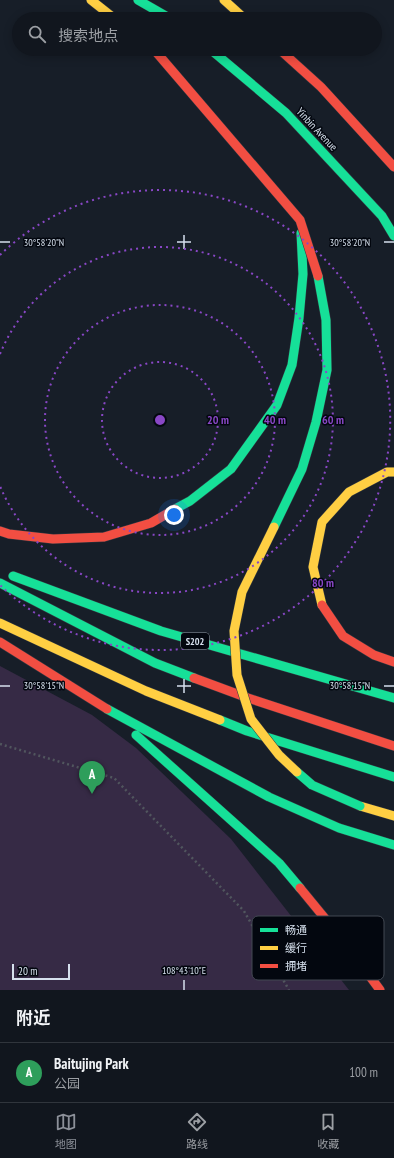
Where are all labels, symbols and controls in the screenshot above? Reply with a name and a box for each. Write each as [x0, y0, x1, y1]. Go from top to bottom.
search box [12, 12, 382, 56]
icon: search [26, 23, 48, 45]
text: 搜索地点 [58, 26, 118, 45]
street label: Yinbin Avenue [293, 104, 341, 154]
text: 30°58'20"N [24, 236, 64, 249]
text: 30°58'20"N [330, 236, 370, 249]
text: 20 m [207, 412, 229, 427]
text: 40 m [264, 412, 286, 427]
text: 60 m [322, 412, 344, 427]
centre of rings [153, 413, 167, 427]
your location [164, 505, 184, 525]
text: 80 m [312, 575, 334, 590]
road number: S202 [181, 633, 209, 649]
text: 30°58'15"N [24, 679, 64, 692]
text: 30°58'15"N [330, 679, 370, 692]
pin: A [79, 761, 105, 794]
legend [252, 916, 384, 980]
text: 畅通 [285, 923, 307, 937]
text: 缓行 [285, 941, 307, 955]
text: 拥堵 [285, 959, 307, 973]
scale bar [12, 962, 70, 981]
text: 20 m [18, 964, 37, 978]
text: 108°43'10"E [162, 964, 206, 977]
text: 附近 [16, 1007, 50, 1029]
text: Baitujing Park [54, 1054, 129, 1073]
text: A [26, 1064, 32, 1081]
text: 100 m [349, 1064, 378, 1081]
text: 公园 [54, 1075, 80, 1092]
tab: 地图 [55, 1111, 77, 1151]
tab: 路线 [186, 1111, 208, 1151]
tab: 收藏 [317, 1111, 339, 1151]

